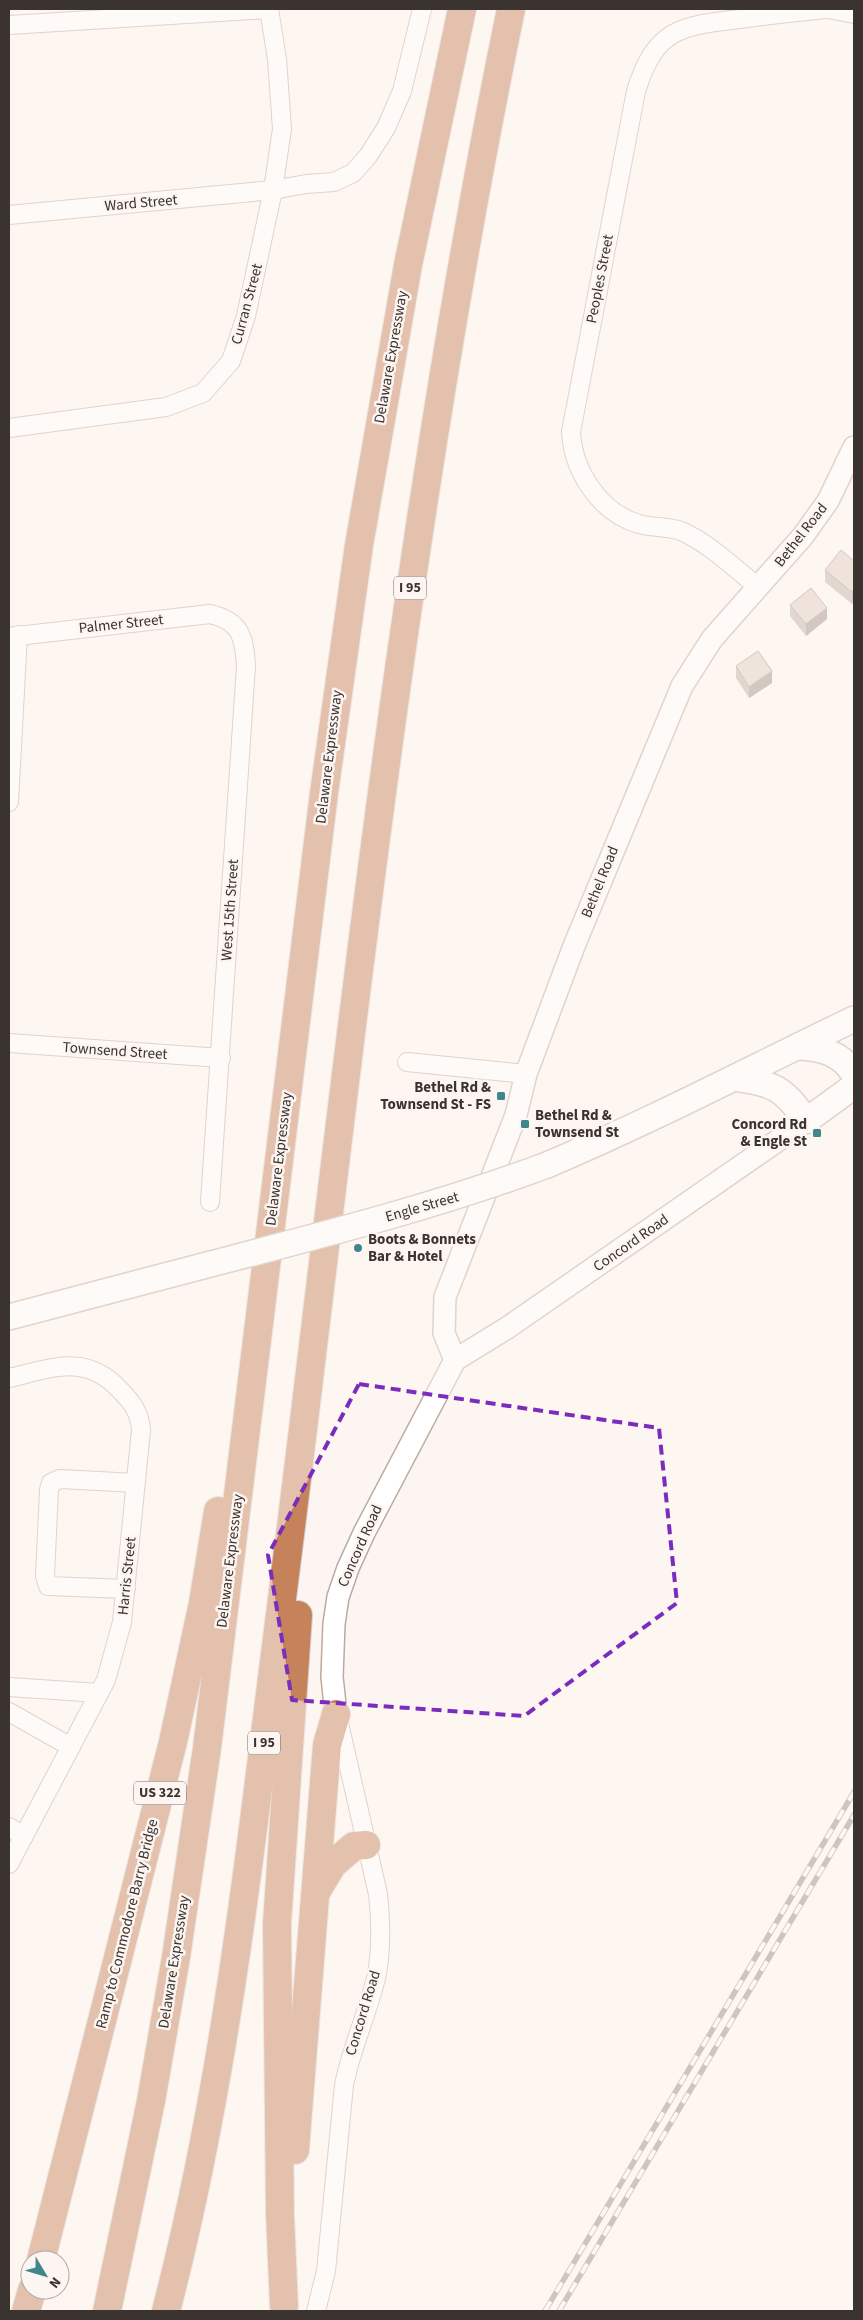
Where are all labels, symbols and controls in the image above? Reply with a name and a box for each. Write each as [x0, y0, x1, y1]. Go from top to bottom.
street label: Ward Street [104, 189, 178, 217]
street label: Peoples Street [581, 233, 619, 325]
street label: Curran Street [226, 261, 268, 347]
street label: Delaware Expressway [369, 289, 413, 425]
street label: Bethel Road [769, 499, 833, 571]
road number: I 95 [394, 576, 426, 600]
street label: Palmer Street [78, 609, 164, 639]
street label: Delaware Expressway [310, 689, 348, 825]
street label: Bethel Road [576, 843, 624, 921]
street label: West 15th Street [216, 858, 244, 962]
street label: Townsend Street [62, 1037, 168, 1065]
place label: Bethel Rd & Townsend St - FS [380, 1077, 491, 1115]
marker: Bethel Rd & Townsend St - FS [495, 1090, 507, 1102]
street label: Delaware Expressway [260, 1091, 298, 1227]
place label: Bethel Rd & Townsend St [535, 1105, 619, 1143]
place label: Concord Rd & Engle St [731, 1114, 807, 1152]
marker: Bethel Rd & Townsend St [519, 1118, 531, 1130]
marker: Concord Rd & Engle St [811, 1127, 823, 1139]
street label: Engle Street [383, 1186, 461, 1228]
street label: Concord Road [589, 1209, 673, 1277]
place label: Boots & Bonnets Bar & Hotel [368, 1229, 476, 1267]
marker: Boots & Bonnets Bar & Hotel [352, 1242, 364, 1254]
street label: Delaware Expressway [211, 1493, 249, 1629]
street label: Concord Road [332, 1501, 388, 1591]
street label: Harris Street [112, 1536, 142, 1616]
road number: I 95 [248, 1732, 280, 1755]
road number: US 322 [134, 1782, 186, 1805]
street label: Ramp to Commodore Barry Bridge [91, 1817, 163, 2031]
street label: Delaware Expressway [153, 1894, 195, 2030]
street label: Concord Road [340, 1968, 386, 2058]
north arrow [20, 2250, 70, 2300]
text: N [44, 2273, 65, 2292]

